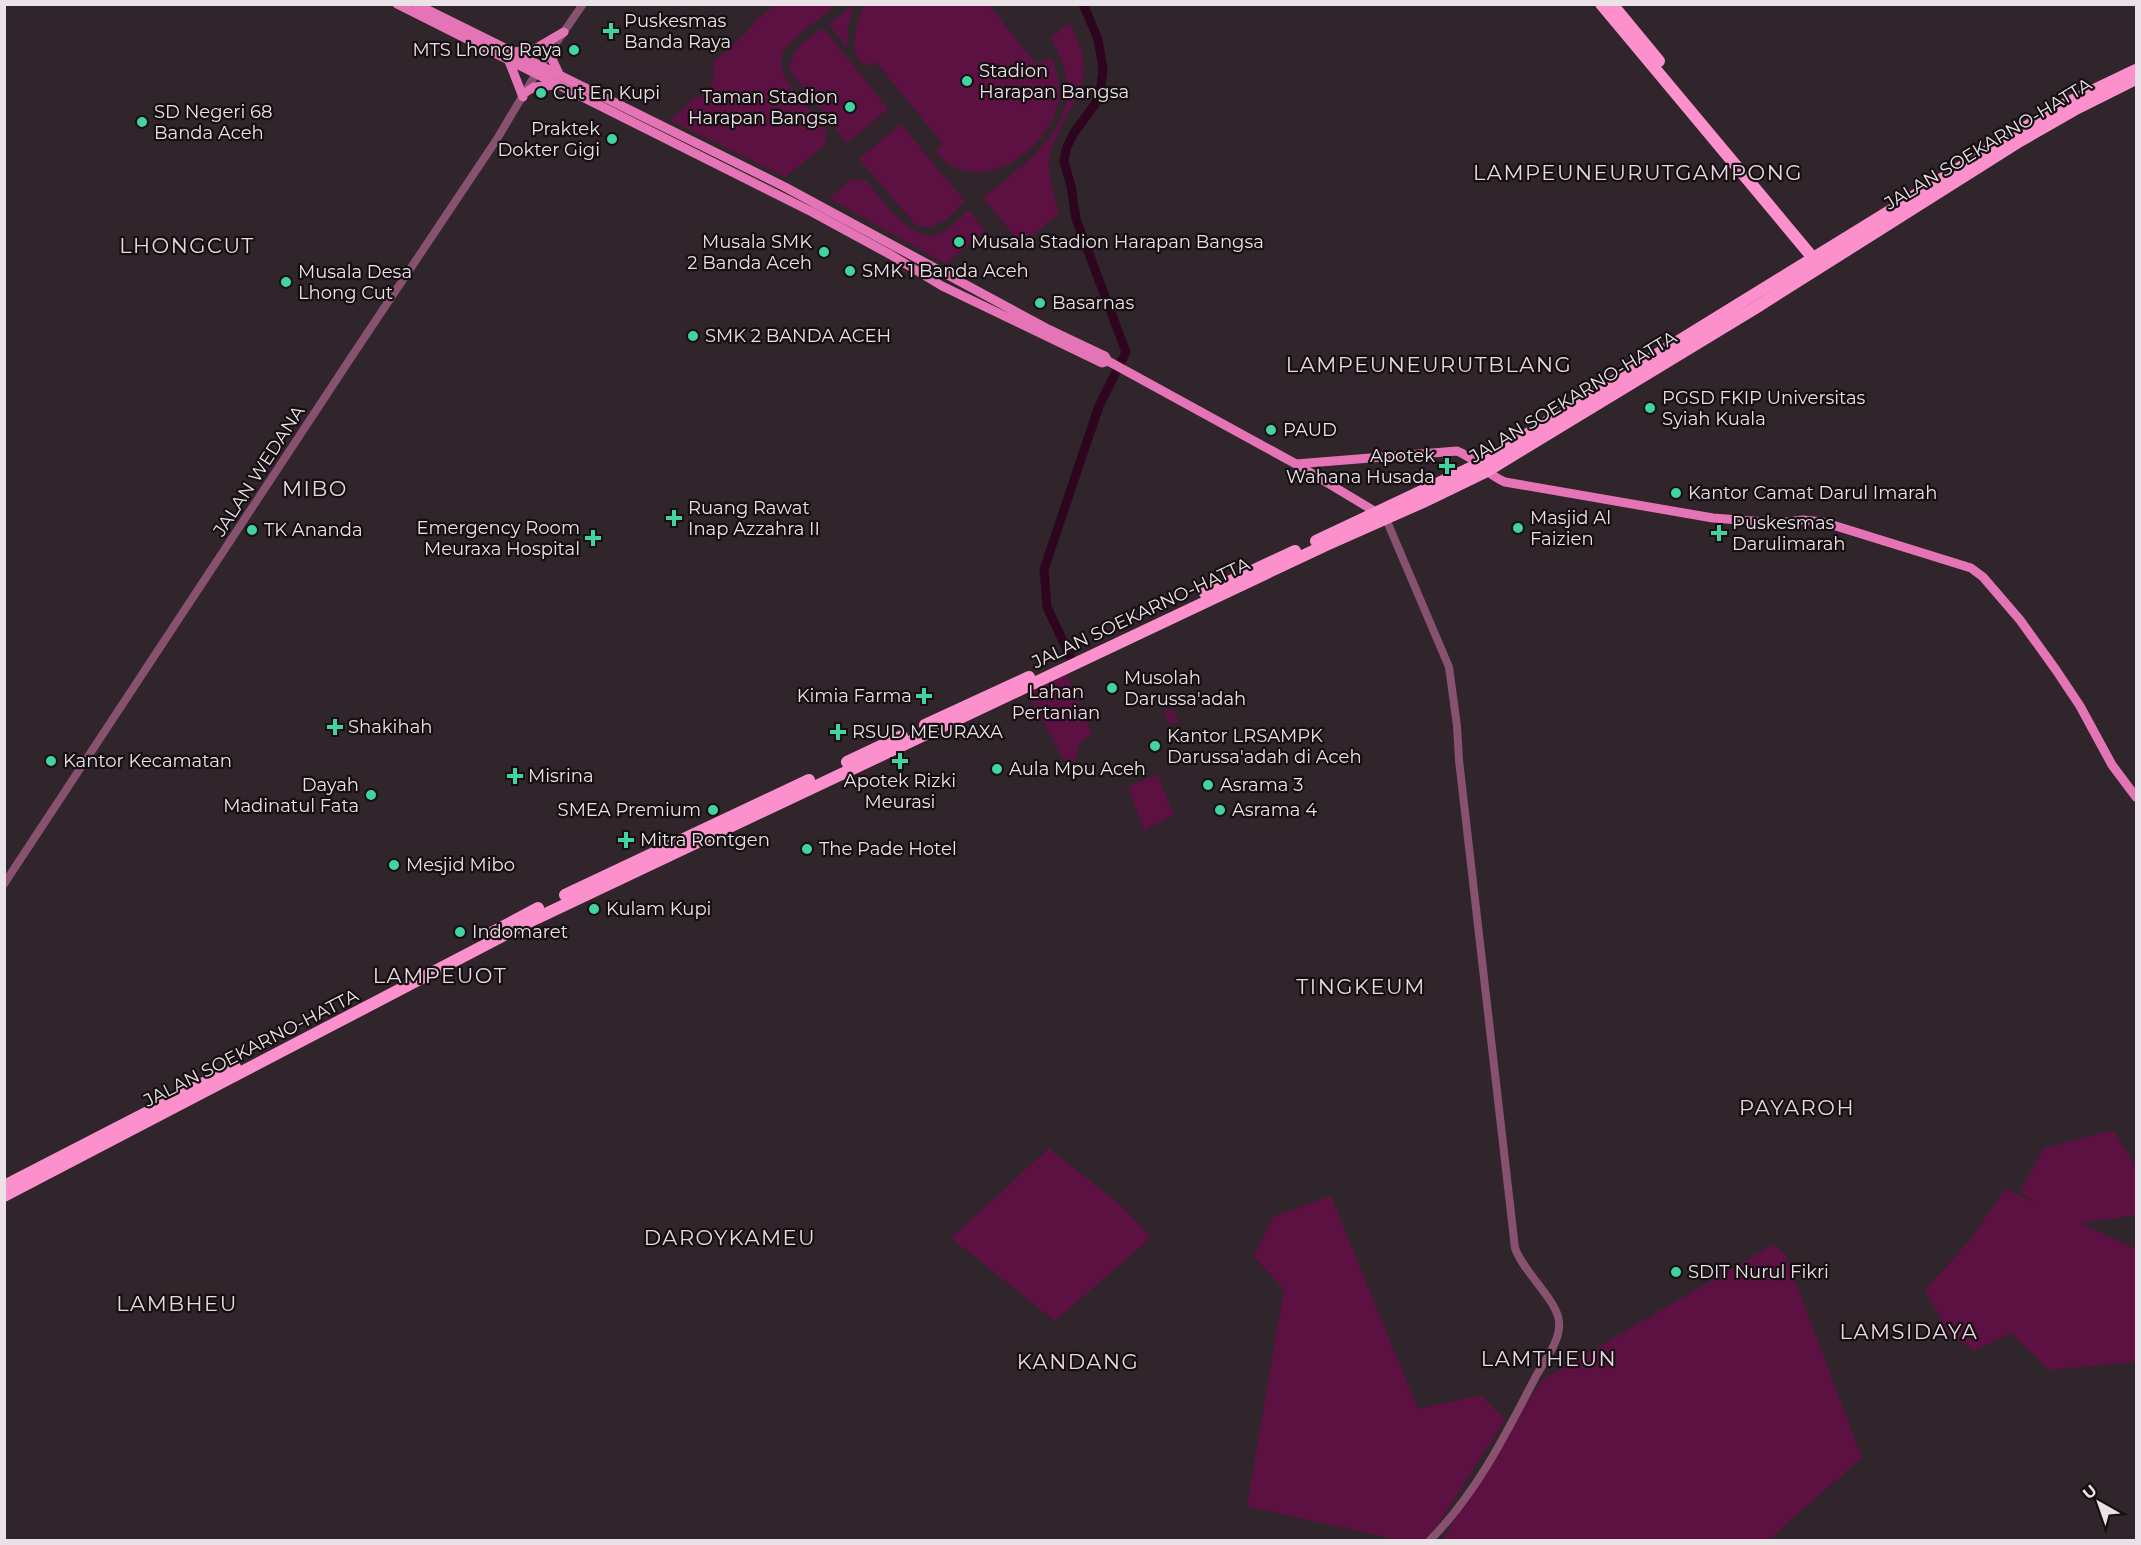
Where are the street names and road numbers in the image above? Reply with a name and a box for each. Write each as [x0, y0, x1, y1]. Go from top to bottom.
street label: JALAN SOEKARNO-HATTA [1880, 73, 2096, 215]
street label: JALAN SOEKARNO-HATTA [1465, 326, 1681, 468]
street label: JALAN WEDANA [208, 401, 310, 541]
street label: JALAN SOEKARNO-HATTA [1028, 553, 1253, 674]
street label: JALAN SOEKARNO-HATTA [139, 984, 362, 1112]

